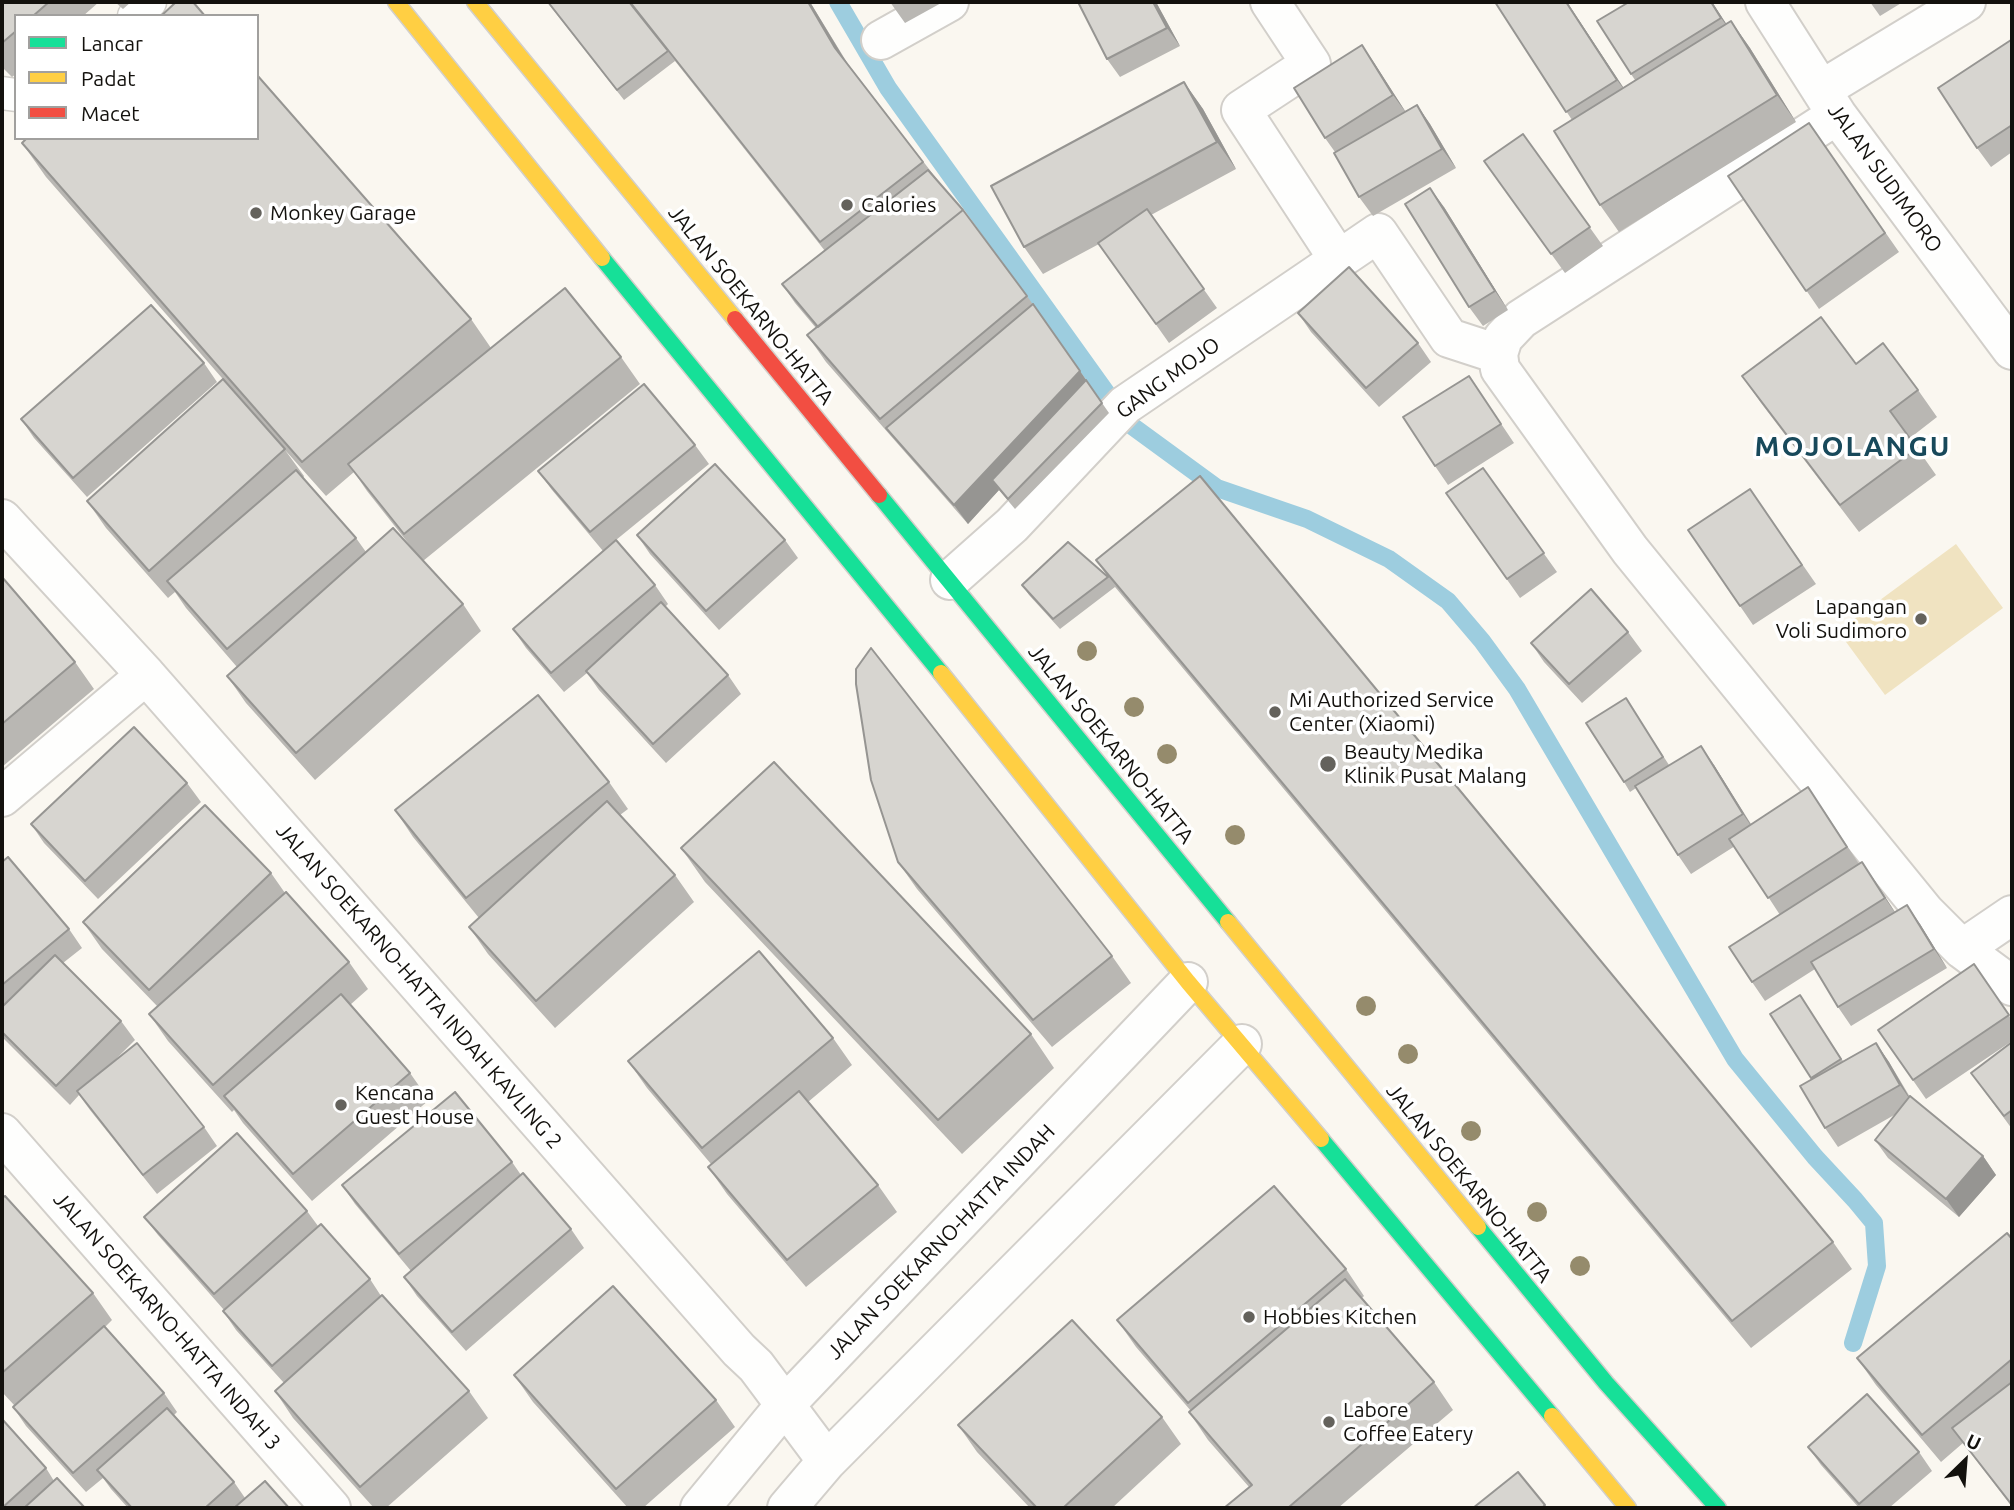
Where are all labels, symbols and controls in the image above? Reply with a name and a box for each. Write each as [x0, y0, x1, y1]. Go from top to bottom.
legend [14, 14, 259, 140]
text: Lancar [81, 31, 143, 55]
text: Padat [81, 66, 136, 90]
street label: JALAN SUDIMORO [1822, 99, 1948, 257]
text: Macet [81, 101, 140, 125]
place label: Calories [861, 192, 936, 218]
marker: Calories [839, 197, 855, 213]
place label: Monkey Garage [270, 200, 416, 226]
street label: JALAN SOEKARNO-HATTA [663, 200, 839, 410]
marker: Monkey Garage [248, 205, 264, 221]
street label: GANG MOJO [1111, 332, 1225, 424]
district label: MOJOLANGU [1756, 430, 1950, 464]
place label: Lapangan Voli Sudimoro [1776, 594, 1907, 644]
marker: Lapangan Voli Sudimoro [1913, 611, 1929, 627]
street label: JALAN SOEKARNO-HATTA [1023, 639, 1199, 849]
place label: Mi Authorized Service Center (Xiaomi) [1289, 687, 1494, 737]
marker: Mi Authorized Service Center (Xiaomi) [1267, 704, 1283, 720]
place label: Beauty Medika Klinik Pusat Malang [1344, 739, 1527, 789]
marker: Beauty Medika Klinik Pusat Malang [1318, 754, 1338, 774]
street label: JALAN SOEKARNO-HATTA INDAH KAVLING 2 [271, 818, 567, 1154]
street label: JALAN SOEKARNO-HATTA [1381, 1078, 1557, 1288]
place label: Kencana Guest House [355, 1080, 474, 1130]
marker: Kencana Guest House [333, 1097, 349, 1113]
street label: JALAN SOEKARNO-HATTA INDAH [822, 1119, 1060, 1365]
street label: JALAN SOEKARNO-HATTA INDAH 3 [48, 1187, 286, 1455]
place label: Hobbies Kitchen [1263, 1304, 1417, 1330]
marker: Hobbies Kitchen [1241, 1309, 1257, 1325]
place label: Labore Coffee Eatery [1343, 1397, 1473, 1447]
marker: Labore Coffee Eatery [1321, 1414, 1337, 1430]
north arrow [1930, 1426, 2000, 1496]
text: U [1963, 1429, 1985, 1455]

